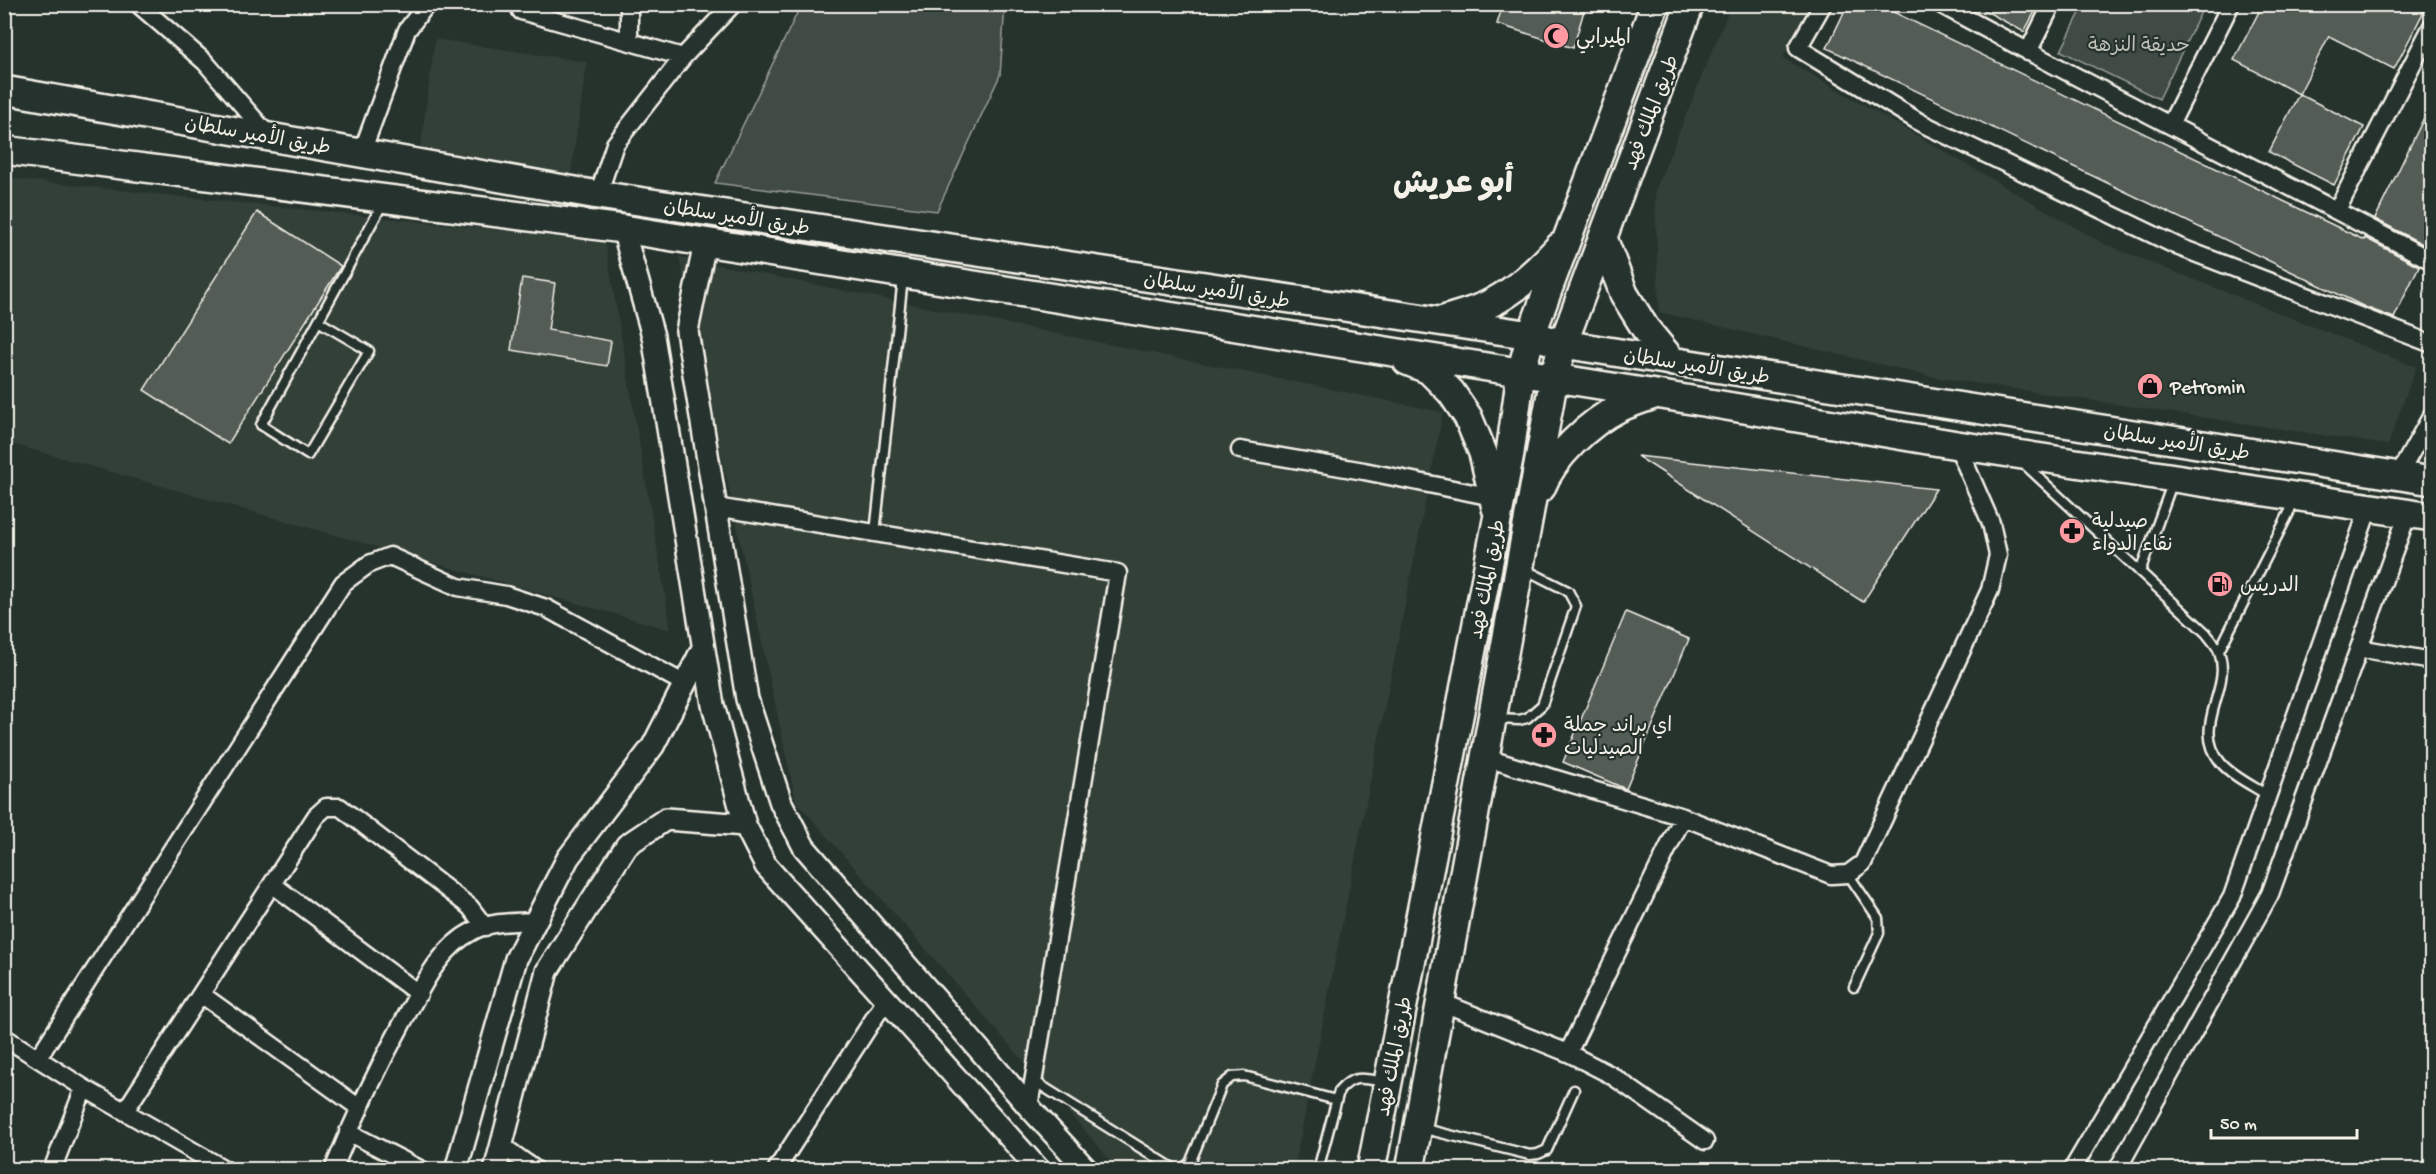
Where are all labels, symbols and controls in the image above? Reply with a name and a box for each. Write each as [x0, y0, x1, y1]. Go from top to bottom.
mosque icon: الميرابي [1541, 21, 1571, 51]
place label: الميرابي [1576, 27, 1631, 54]
park label: حديقة النزهة [2088, 35, 2190, 59]
street label: طريق الملك فهد [1620, 52, 1686, 174]
street label: طريق الأمير سلطان [183, 108, 333, 162]
district label: أبو عريش [1393, 162, 1514, 205]
street label: طريق الأمير سلطان [662, 192, 812, 242]
street label: طريق الأمير سلطان [1142, 265, 1292, 315]
street label: طريق الأمير سلطان [1622, 341, 1772, 391]
shop icon: Petromin [2135, 371, 2165, 401]
place label: Petromin [2169, 378, 2246, 401]
street label: طريق الأمير سلطان [2102, 417, 2252, 467]
place label: صيدلية نقاء الدواء [2092, 511, 2173, 558]
pharmacy icon: صيدلية نقاء الدواء [2057, 516, 2087, 546]
street label: طريق الملك فهد [1466, 518, 1512, 642]
fuel station icon: الدريس [2205, 569, 2235, 599]
place label: الدريس [2240, 575, 2299, 599]
place label: اي براند جملة الصيدليات [1564, 715, 1672, 762]
pharmacy icon: اي براند جملة الصيدليات [1529, 720, 1559, 750]
street label: طريق الملك فهد [1373, 995, 1419, 1119]
scale bar [2211, 1102, 2356, 1140]
text: 50 m [2220, 1115, 2257, 1136]

